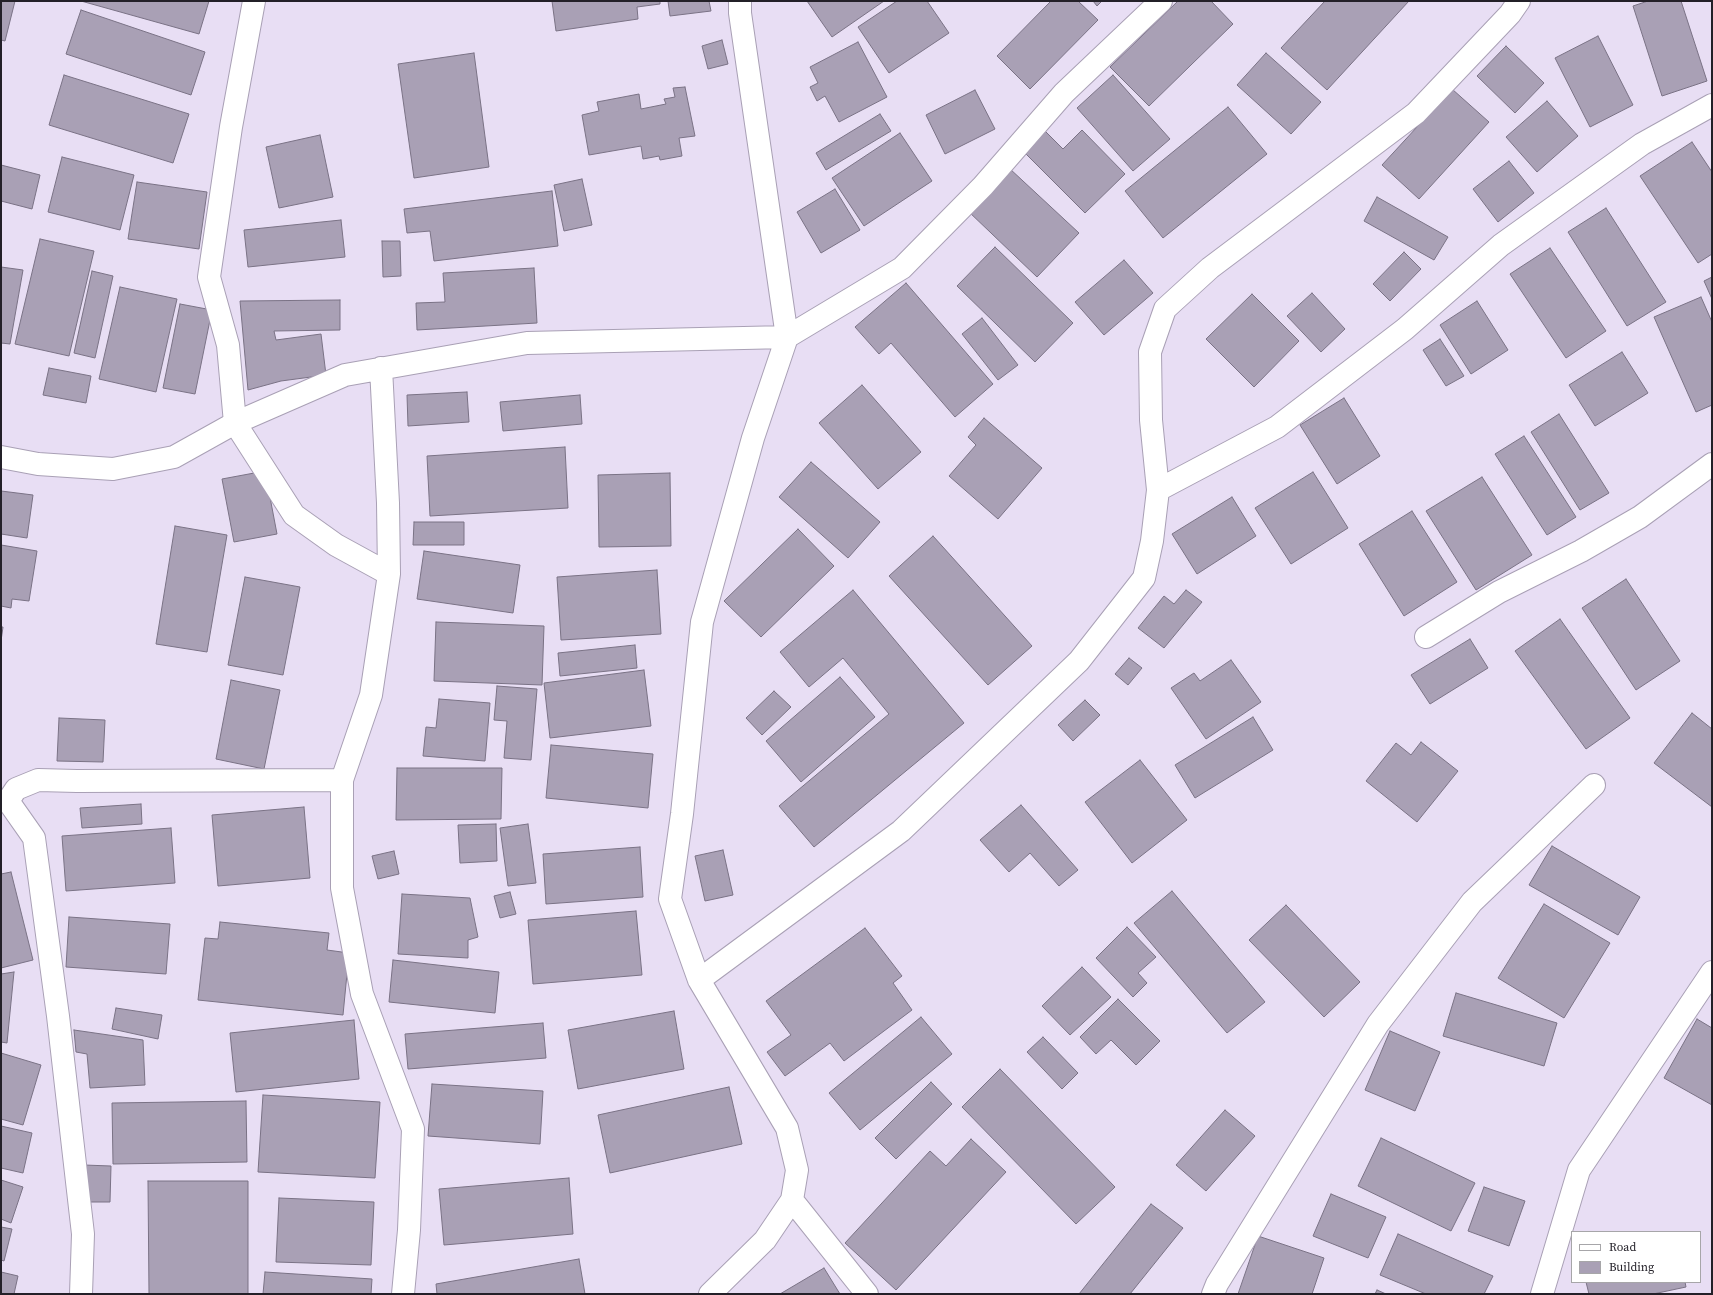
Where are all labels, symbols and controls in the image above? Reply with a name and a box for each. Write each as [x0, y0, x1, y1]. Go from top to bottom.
legend [1571, 1231, 1701, 1283]
text: Road [1609, 1239, 1636, 1255]
text: Building [1609, 1259, 1654, 1275]

